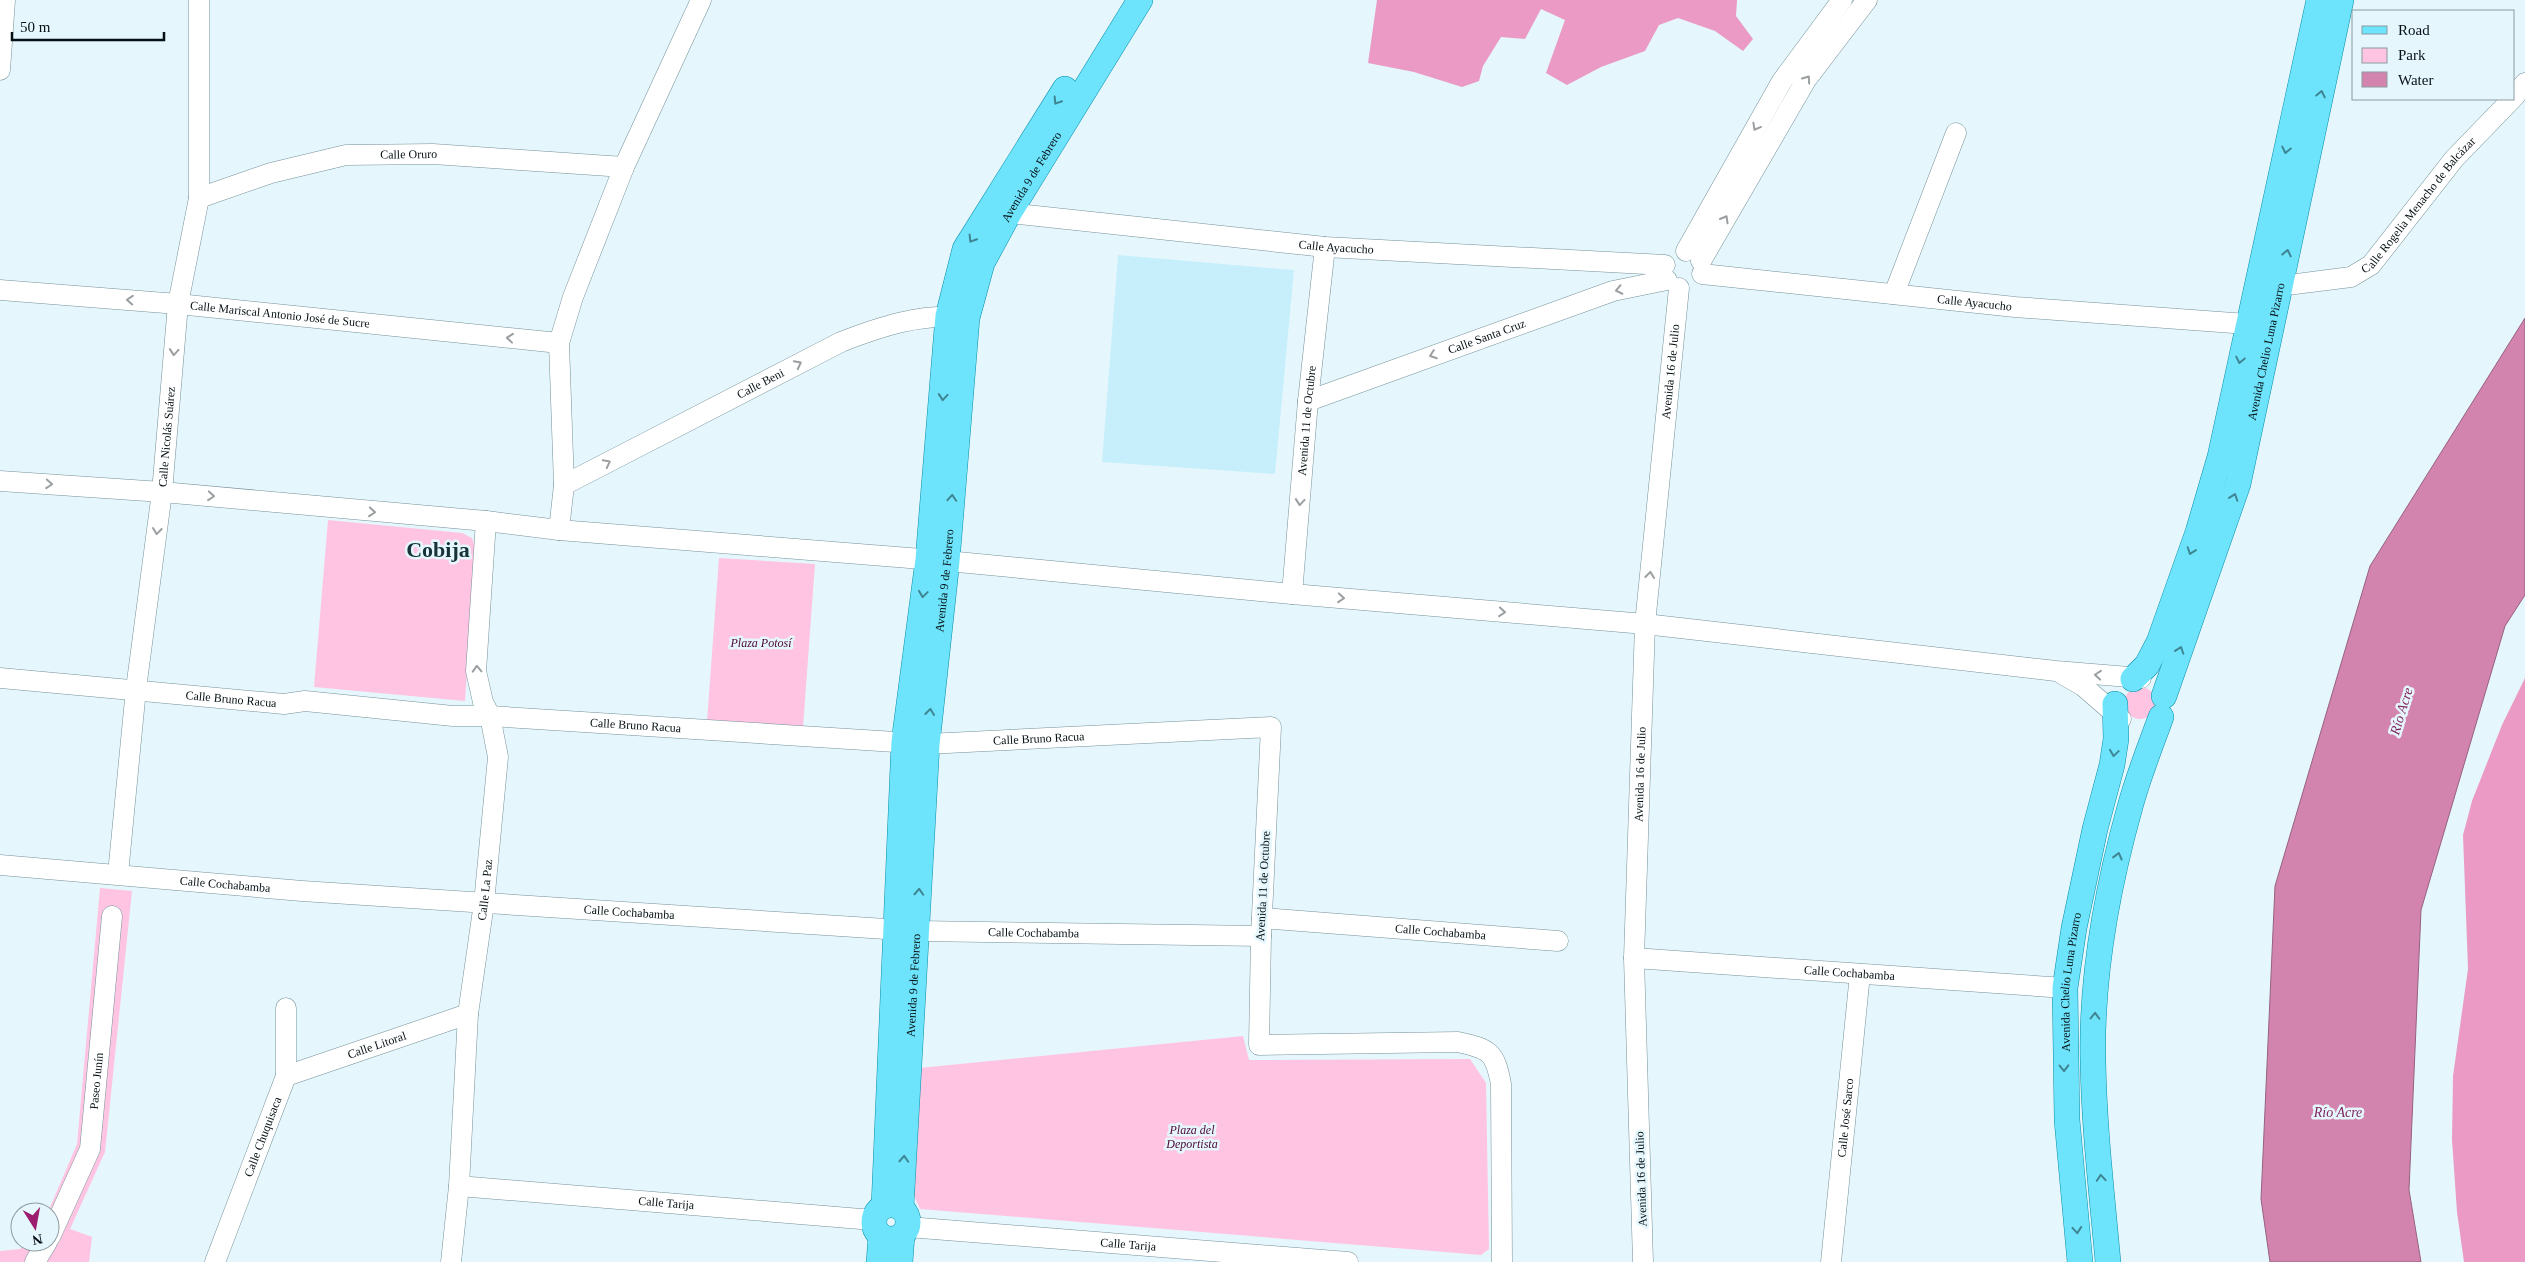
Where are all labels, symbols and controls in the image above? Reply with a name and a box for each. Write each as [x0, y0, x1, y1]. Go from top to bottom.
scale bar [12, 10, 165, 42]
legend [2352, 10, 2515, 100]
text: 50 m [20, 19, 51, 35]
text: Road [2398, 22, 2430, 38]
text: Park [2398, 47, 2426, 63]
text: Water [2398, 72, 2433, 88]
one-way arrow [1801, 75, 1810, 85]
one-way arrow [2315, 89, 2326, 98]
one-way arrow [1054, 95, 1064, 104]
one-way arrow [1752, 122, 1762, 131]
street label: Avenida 9 de Febrero [998, 129, 1064, 224]
street label: Calle Rogelia Menacho de Balcázar [2359, 134, 2478, 276]
one-way arrow [2281, 146, 2292, 155]
street label: Calle Oruro [380, 147, 438, 162]
one-way arrow [1719, 215, 1729, 224]
one-way arrow [968, 234, 978, 243]
street label: Calle Ayacucho [1298, 237, 1374, 257]
one-way arrow [2282, 248, 2292, 257]
street label: Avenida Chelio Luna Pizarro [2245, 282, 2288, 422]
one-way arrow [1615, 284, 1624, 294]
street label: Calle Ayacucho [1936, 292, 2013, 314]
one-way arrow [125, 295, 133, 306]
street label: Calle Mariscal Antonio José de Sucre [189, 298, 370, 331]
street label: Calle Santa Cruz [1446, 316, 1527, 357]
street label: Avenida 16 de Julio [1659, 323, 1682, 420]
one-way arrow [506, 333, 514, 344]
one-way arrow [169, 348, 180, 356]
one-way arrow [1429, 349, 1438, 359]
one-way arrow [2235, 356, 2246, 365]
one-way arrow [793, 360, 802, 370]
street label: Calle Beni [734, 365, 787, 402]
street label: Avenida 11 de Octubre [1295, 365, 1319, 476]
street label: Calle Nicolás Suárez [155, 386, 178, 488]
one-way arrow [937, 394, 948, 402]
one-way arrow [602, 459, 611, 469]
one-way arrow [45, 478, 53, 489]
one-way arrow [207, 491, 215, 502]
one-way arrow [2228, 493, 2238, 501]
one-way arrow [947, 494, 958, 502]
one-way arrow [1294, 498, 1305, 506]
one-way arrow [369, 506, 377, 517]
one-way arrow [152, 528, 163, 536]
street label: Avenida 9 de Febrero [932, 529, 957, 633]
district label: Cobija [406, 537, 470, 562]
one-way arrow [2187, 546, 2197, 555]
one-way arrow [1644, 571, 1655, 579]
one-way arrow [919, 590, 929, 598]
one-way arrow [1337, 593, 1345, 604]
one-way arrow [1499, 606, 1507, 617]
park label: Plaza Potosí [729, 636, 793, 650]
one-way arrow [2174, 646, 2184, 655]
one-way arrow [472, 665, 482, 673]
one-way arrow [2094, 669, 2102, 680]
water label: Río Acre [2387, 686, 2416, 738]
street label: Calle Bruno Racua [185, 688, 278, 710]
one-way arrow [924, 708, 935, 716]
street label: Calle Bruno Racua [590, 715, 682, 735]
street label: Avenida 16 de Julio [1631, 726, 1649, 822]
street label: Calle Bruno Racua [993, 729, 1085, 748]
one-way arrow [2109, 749, 2120, 757]
street label: Avenida 11 de Octubre [1253, 831, 1273, 941]
one-way arrow [2112, 851, 2123, 860]
street label: Calle La Paz [475, 859, 495, 921]
street label: Calle Cochabamba [179, 874, 272, 895]
one-way arrow [914, 887, 925, 895]
street label: Calle Cochabamba [583, 902, 676, 922]
street label: Avenida Chelio Luna Pizarro [2058, 911, 2084, 1052]
street label: Calle Cochabamba [1395, 921, 1487, 942]
street label: Calle Cochabamba [988, 925, 1080, 940]
street label: Avenida 9 de Febrero [904, 933, 923, 1037]
street label: Calle Cochabamba [1804, 963, 1896, 983]
one-way arrow [2089, 1012, 2100, 1020]
street label: Calle Litoral [346, 1028, 409, 1062]
street label: Paseo Junín [87, 1052, 106, 1110]
one-way arrow [2059, 1064, 2070, 1072]
street label: Calle José Sarco [1835, 1078, 1856, 1158]
street label: Calle Chuquisaca [241, 1094, 285, 1179]
water label: Río Acre [2313, 1105, 2362, 1120]
park label: Plaza del Deportista [1165, 1123, 1218, 1151]
street label: Avenida 16 de Julio [1632, 1131, 1650, 1227]
one-way arrow [898, 1154, 909, 1162]
one-way arrow [2096, 1174, 2107, 1182]
street label: Calle Tarija [638, 1194, 695, 1212]
north arrow [10, 1202, 60, 1252]
one-way arrow [2071, 1226, 2082, 1234]
text: N [31, 1231, 44, 1248]
street label: Calle Tarija [1100, 1235, 1157, 1254]

